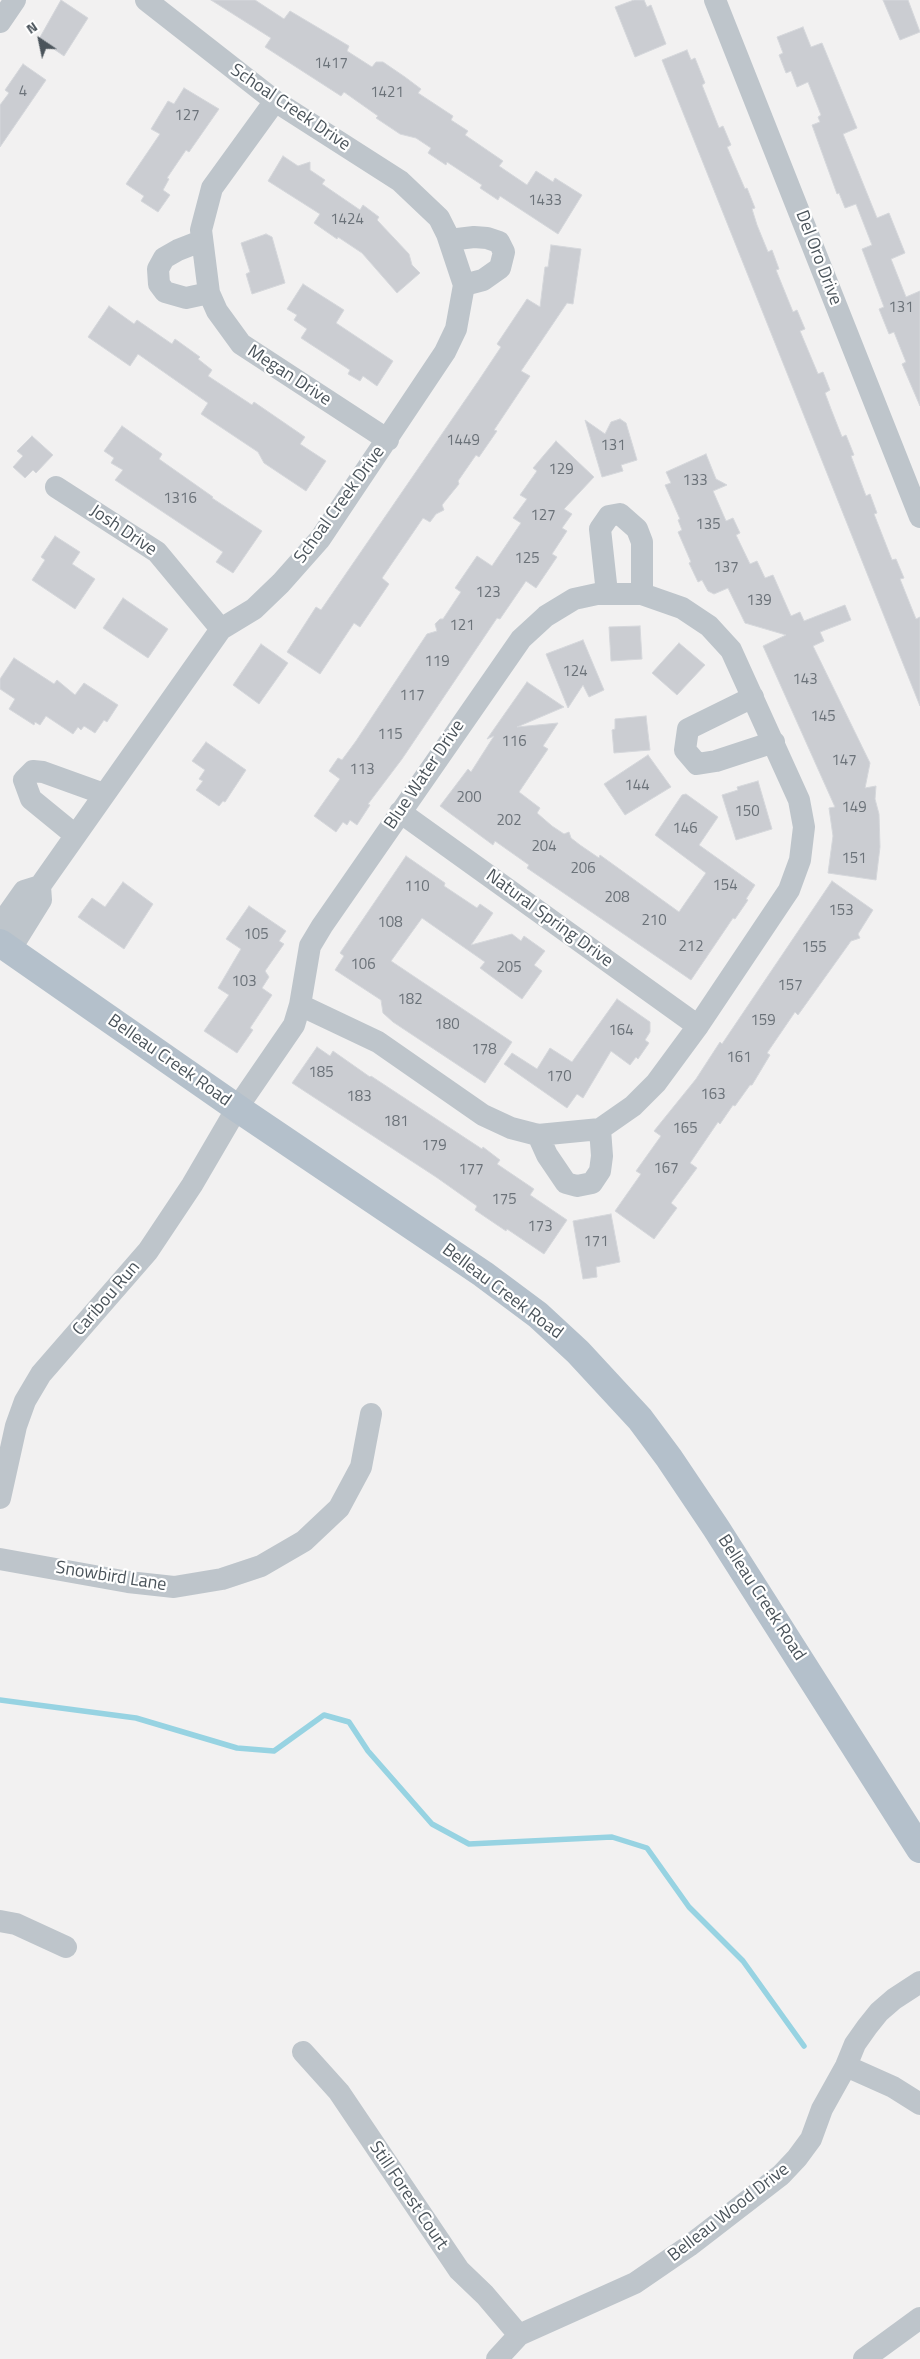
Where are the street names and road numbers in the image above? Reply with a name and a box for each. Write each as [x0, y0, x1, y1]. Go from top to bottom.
street label: Schoal Creek Drive [226, 60, 354, 156]
street label: Del Oro Drive [790, 208, 846, 308]
street label: Megan Drive [243, 341, 335, 411]
street label: Schoal Creek Drive [290, 442, 390, 568]
street label: Josh Drive [85, 501, 161, 561]
street label: Blue Water Drive [380, 716, 470, 834]
street label: Natural Spring Drive [481, 866, 617, 972]
street label: Belleau Creek Road [103, 1010, 235, 1112]
street label: Belleau Creek Road [437, 1240, 567, 1344]
street label: Caribou Run [69, 1257, 145, 1341]
street label: Belleau Creek Road [712, 1531, 810, 1665]
street label: Snowbird Lane [54, 1558, 168, 1596]
street label: Still Forest Court [364, 2138, 452, 2254]
street label: Belleau Wood Drive [664, 2159, 794, 2267]

